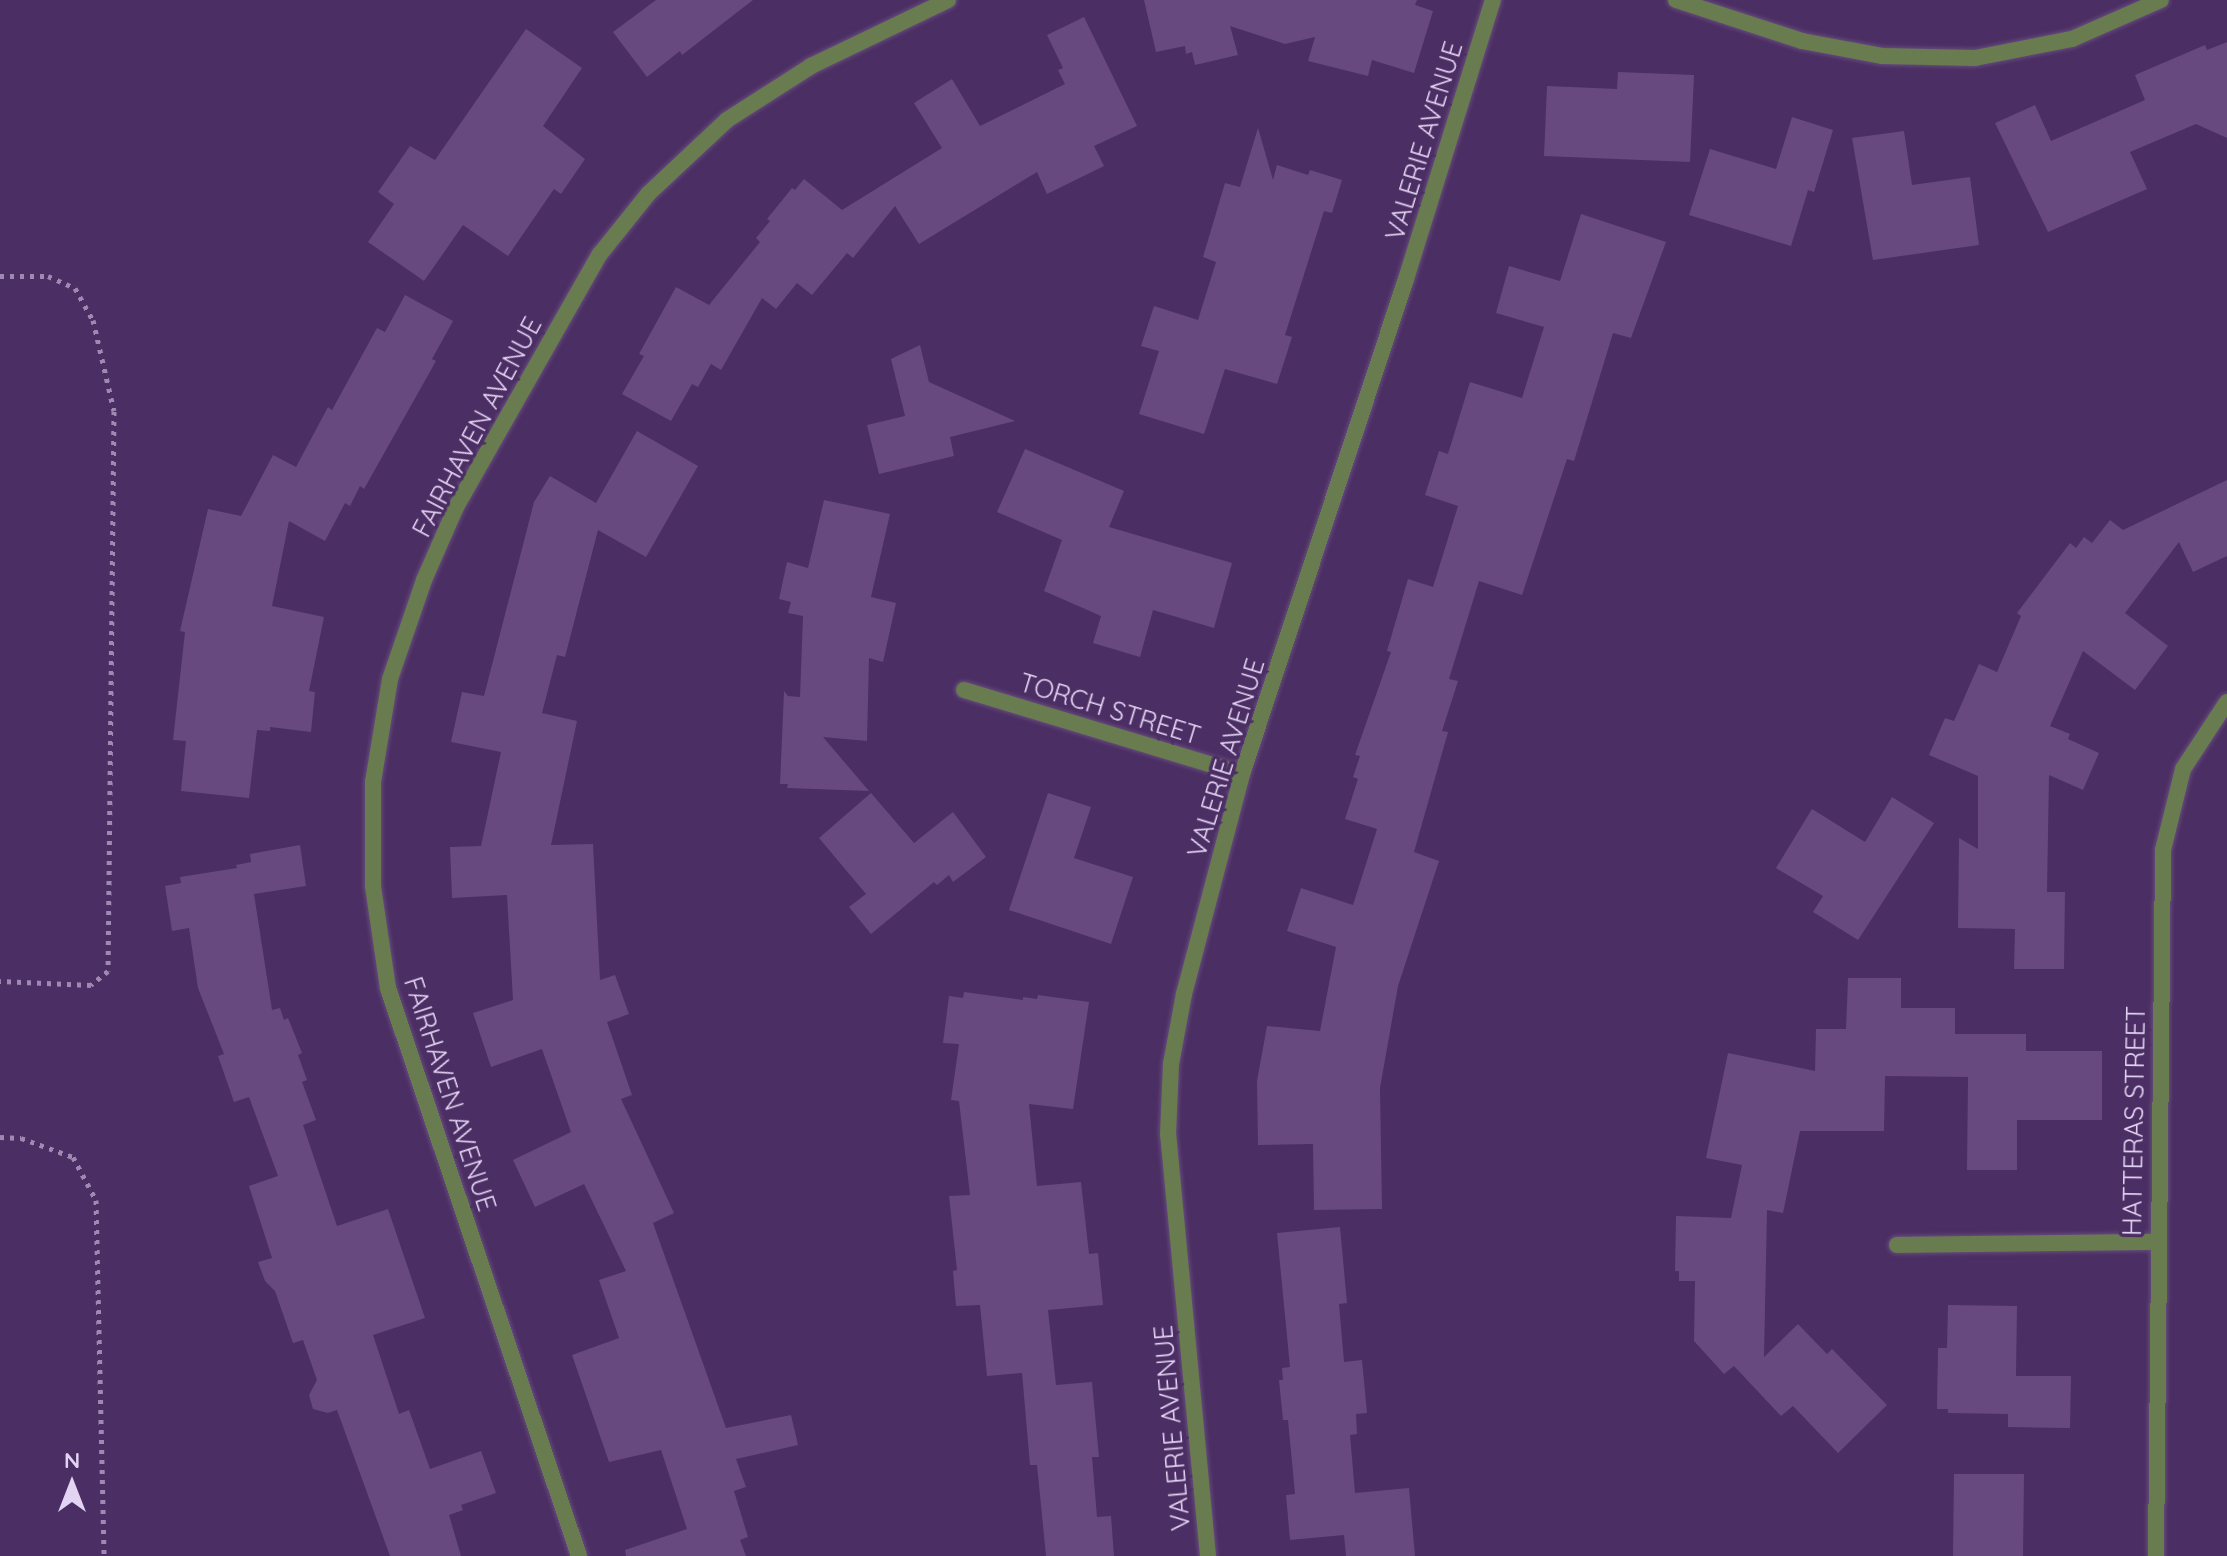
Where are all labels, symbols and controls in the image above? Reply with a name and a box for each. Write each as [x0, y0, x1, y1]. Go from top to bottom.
street label: VALERIE AVENUE [1379, 38, 1469, 244]
street label: FAIRHAVEN AVENUE [406, 312, 548, 542]
street label: VALERIE AVENUE [1181, 655, 1271, 861]
street label: TORCH STREET [1016, 667, 1204, 751]
street label: FAIRHAVEN AVENUE [397, 973, 503, 1215]
street label: HATTERAS STREET [2116, 1006, 2152, 1236]
street label: VALERIE AVENUE [1147, 1324, 1197, 1532]
north arrow [32, 1444, 112, 1524]
text: N [64, 1446, 80, 1474]

